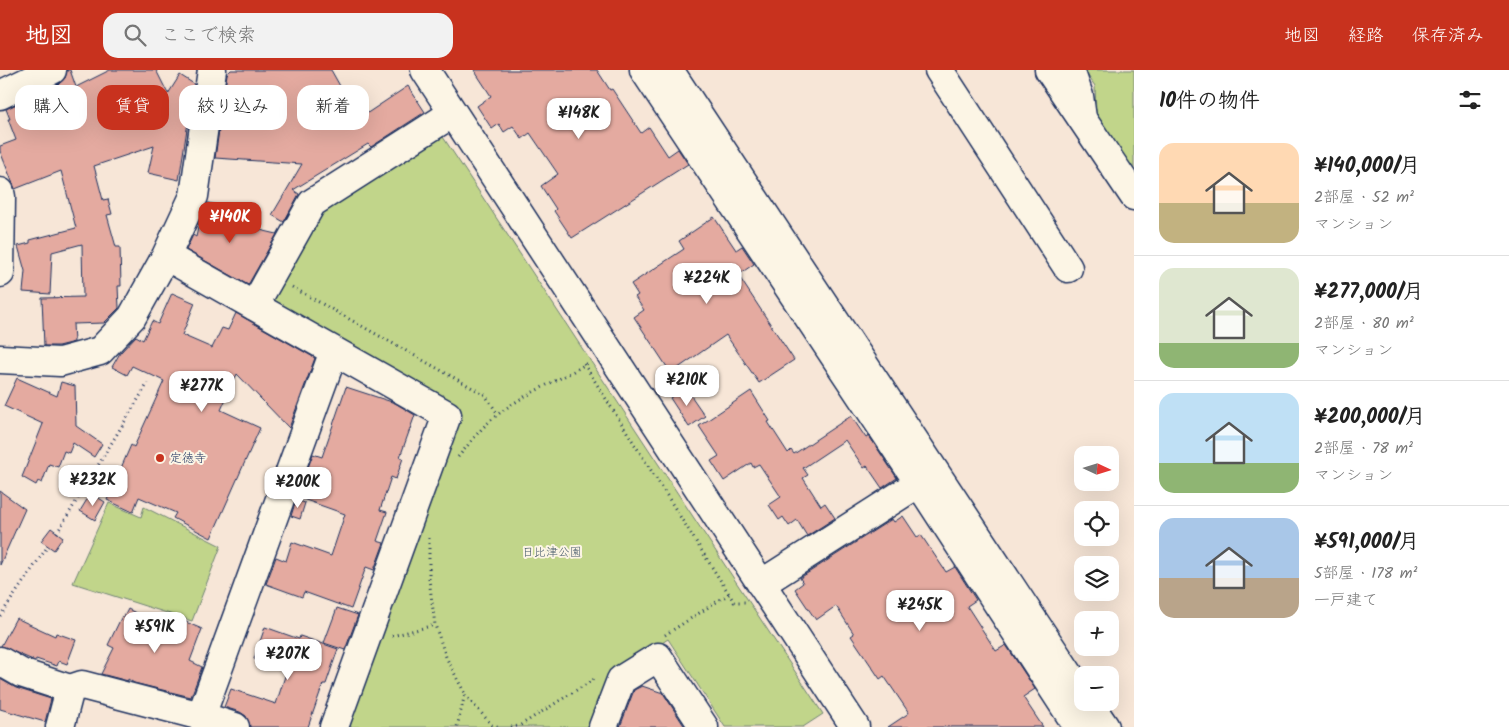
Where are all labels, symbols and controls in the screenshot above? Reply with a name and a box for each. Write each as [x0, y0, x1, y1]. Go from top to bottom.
search box [103, 13, 453, 58]
text: 地図 [25, 17, 73, 56]
icon: search [121, 21, 149, 49]
text: ここで検索 [161, 21, 256, 51]
text: 地図 [1284, 22, 1320, 51]
text: 経路 [1348, 22, 1384, 51]
text: 保存済み [1412, 22, 1484, 51]
chip: 購入 [15, 85, 87, 130]
chip: 賃貸 [97, 85, 169, 130]
chip: 絞り込み [179, 85, 287, 130]
chip: 新着 [297, 85, 369, 130]
text: 10件の物件 [1159, 85, 1260, 118]
icon: filters [1456, 86, 1484, 114]
pin: ¥148K [544, 98, 614, 140]
text: ¥148K [558, 101, 600, 126]
text: ¥140,000/月 [1314, 150, 1420, 183]
icon: home [1199, 163, 1259, 223]
text: 2部屋 · 52 m² [1314, 185, 1414, 210]
pin: ¥140K [195, 202, 265, 244]
text: ¥140K [209, 205, 251, 230]
text: マンション [1314, 212, 1393, 237]
pin: ¥224K [672, 262, 742, 305]
text: ¥224K [684, 266, 730, 291]
text: ¥277,000/月 [1314, 276, 1424, 309]
icon: home [1199, 288, 1259, 348]
text: 2部屋 · 80 m² [1314, 311, 1414, 336]
text: マンション [1314, 338, 1393, 363]
pin: ¥210K [652, 364, 722, 407]
text: ¥210K [666, 368, 708, 393]
pin: ¥277K [167, 370, 237, 413]
text: ¥277K [180, 374, 224, 399]
text: ¥200,000/月 [1314, 401, 1425, 434]
icon: home [1199, 413, 1259, 473]
text: 2部屋 · 78 m² [1314, 436, 1413, 461]
north arrow [1074, 446, 1119, 491]
map controls [1074, 446, 1119, 711]
place label: 定徳寺 [170, 449, 206, 468]
marker: 定徳寺 [154, 452, 166, 464]
text: マンション [1314, 463, 1393, 488]
pin: ¥232K [58, 464, 128, 507]
pin: ¥200K [263, 466, 333, 509]
text: ¥232K [70, 468, 116, 493]
text: ¥200K [275, 470, 321, 495]
button: locate [1074, 501, 1119, 546]
text: ¥591,000/月 [1314, 526, 1419, 559]
icon: home [1199, 538, 1259, 598]
park label: 日比津公園 [522, 543, 582, 562]
button: layers [1074, 556, 1119, 601]
text: 5部屋 · 178 m² [1314, 561, 1417, 586]
text: 一戸建て [1314, 588, 1378, 613]
pin: ¥245K [885, 590, 955, 632]
text: ¥245K [897, 593, 943, 618]
button: + [1074, 611, 1119, 656]
pin: ¥591K [120, 612, 190, 654]
text: ¥591K [135, 615, 175, 640]
pin: ¥207K [253, 638, 323, 681]
text: ¥207K [266, 642, 310, 667]
button: − [1074, 666, 1119, 711]

